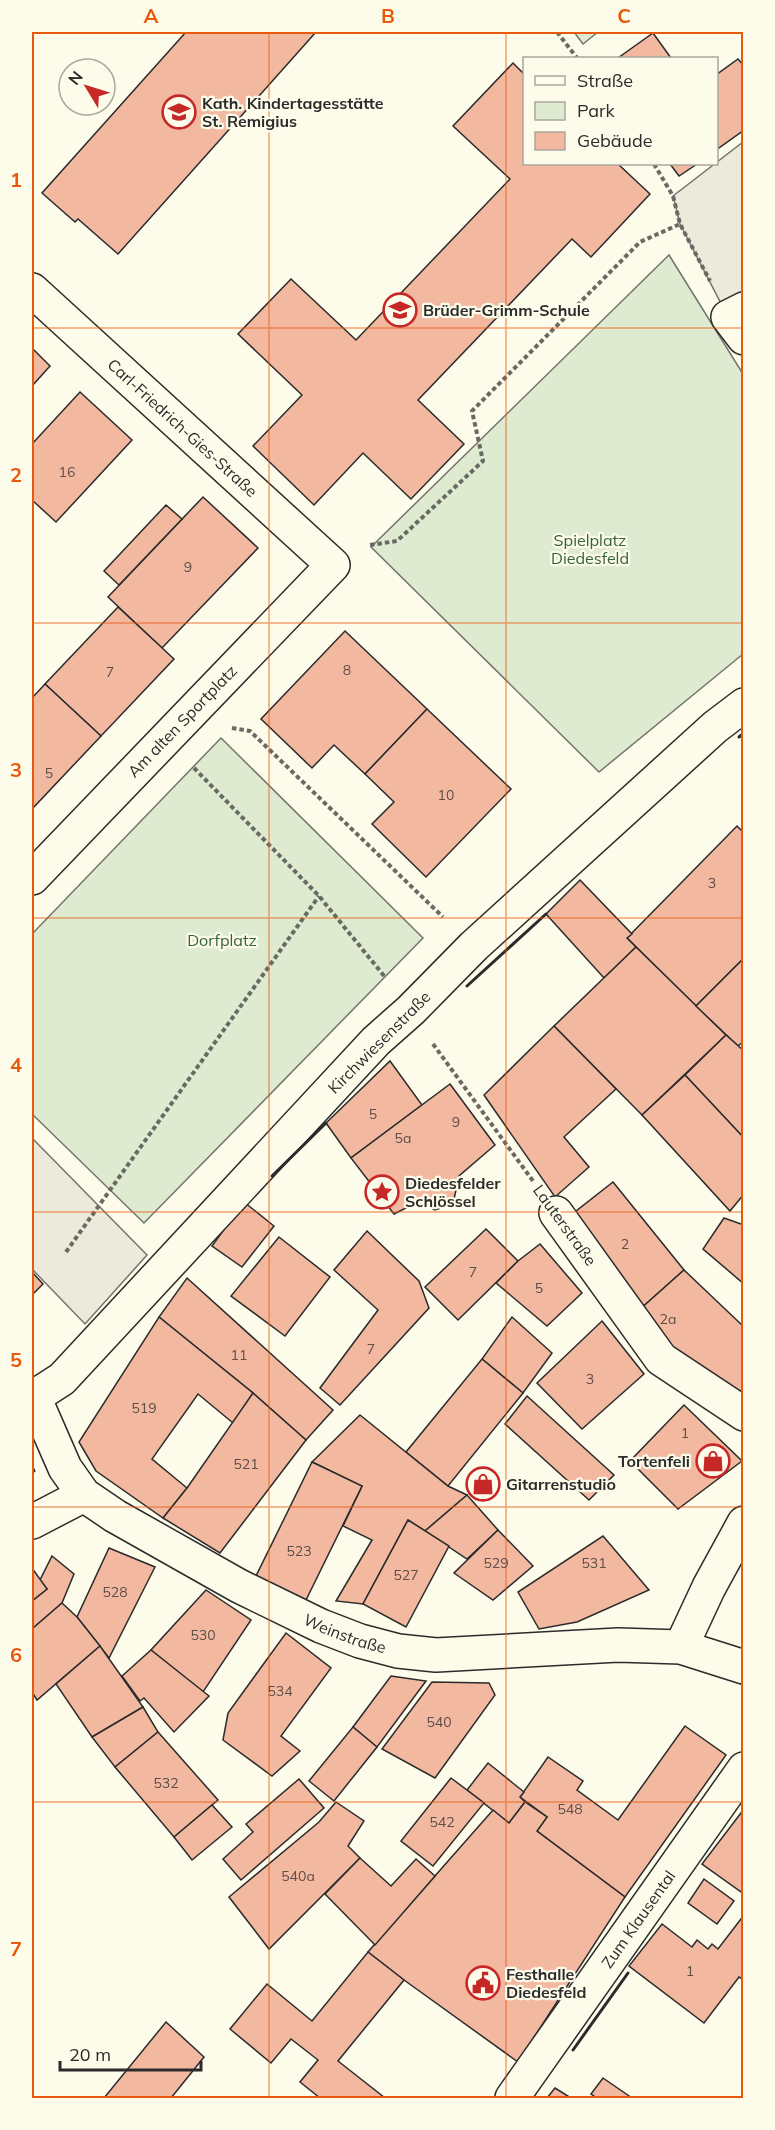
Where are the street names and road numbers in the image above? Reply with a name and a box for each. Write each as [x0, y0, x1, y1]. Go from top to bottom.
street label: Carl-Friedrich-Gies-Straße [104, 354, 262, 501]
street label: Am alten Sportplatz [123, 661, 241, 781]
street label: Kirchwiesenstraße [324, 987, 434, 1097]
street label: Lauterstraße [529, 1181, 601, 1269]
street label: Weinstraße [300, 1609, 388, 1657]
street label: Zum Klausental [597, 1866, 679, 1972]

